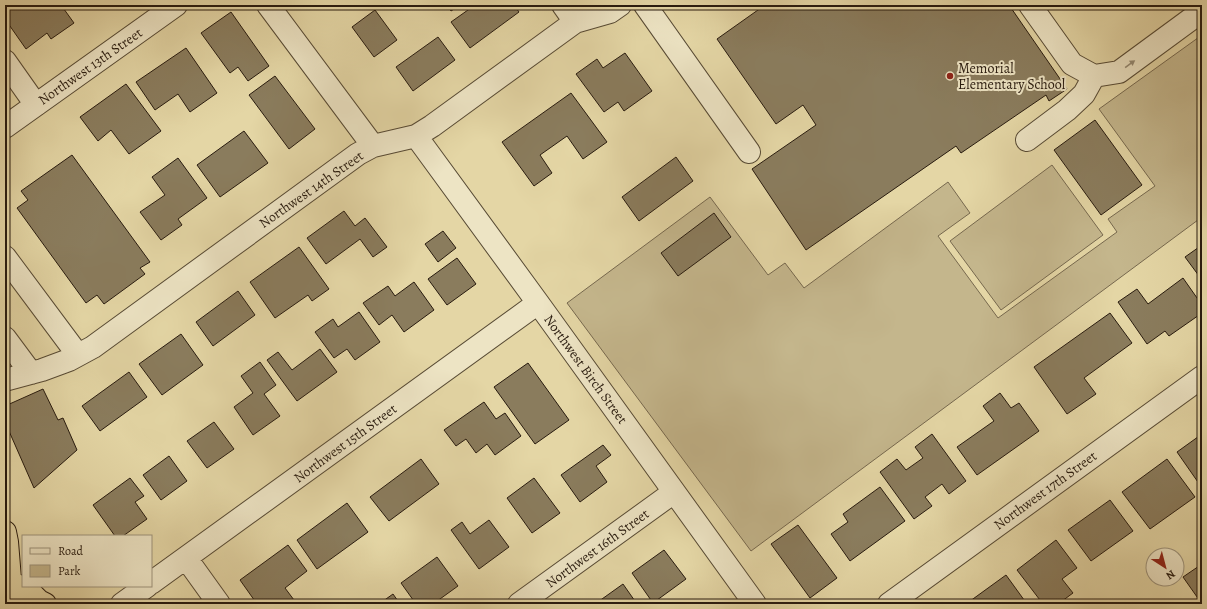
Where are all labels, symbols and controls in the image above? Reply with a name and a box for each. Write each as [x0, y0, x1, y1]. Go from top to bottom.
street label: Northwest 13th Street [35, 23, 146, 109]
place label: Memorial Elementary School [958, 59, 1066, 94]
one-way arrow [1125, 60, 1135, 68]
marker: Memorial Elementary School [945, 71, 955, 81]
street label: Northwest 14th Street [255, 146, 368, 233]
street label: Northwest Birch Street [539, 311, 632, 428]
street label: Northwest 15th Street [290, 399, 401, 487]
street label: Northwest 17th Street [990, 446, 1101, 534]
street label: Northwest 16th Street [542, 504, 653, 592]
legend [22, 535, 152, 587]
text: Road [58, 543, 84, 559]
north arrow [1145, 547, 1185, 587]
text: Park [58, 563, 81, 579]
text: N [1163, 566, 1178, 583]

